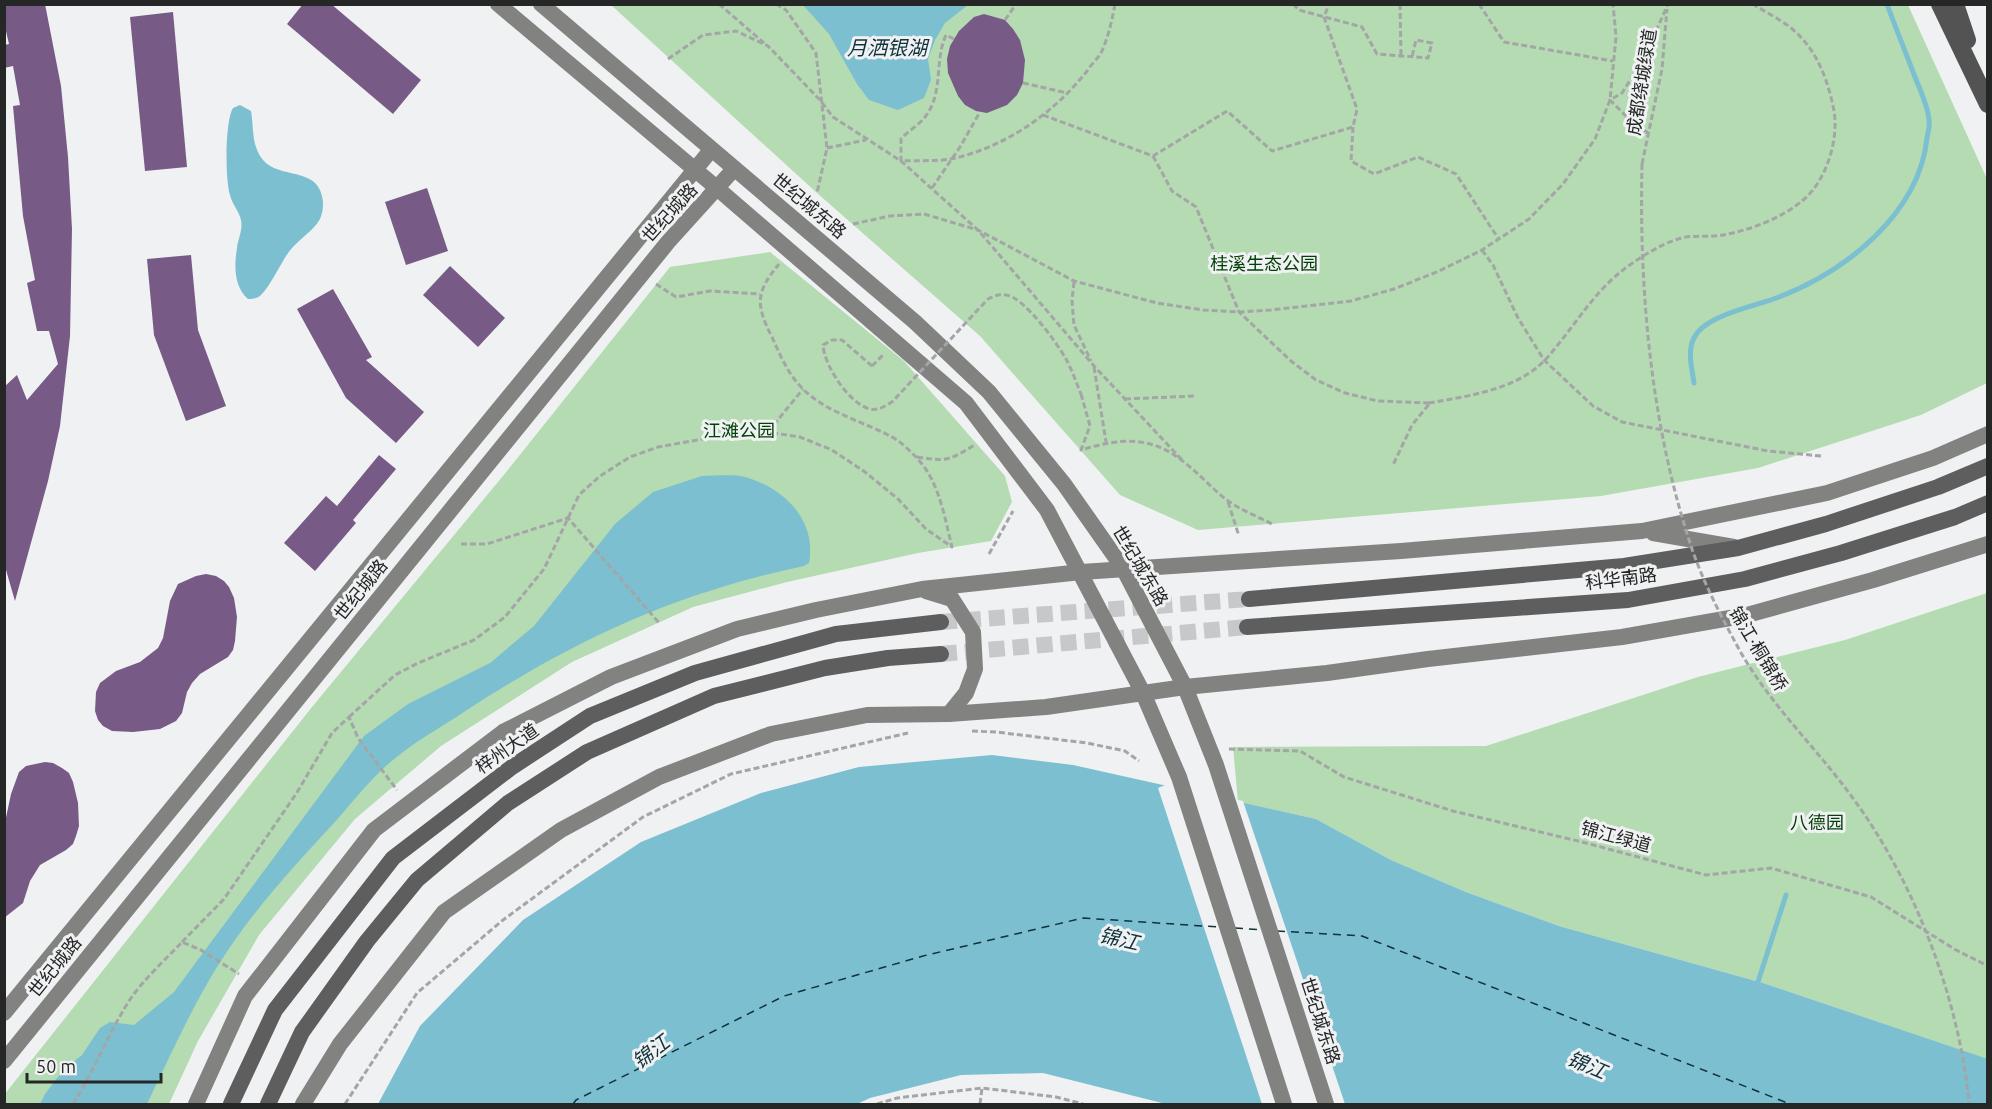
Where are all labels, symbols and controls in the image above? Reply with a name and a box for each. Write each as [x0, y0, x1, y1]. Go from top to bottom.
street label: 成都绕城绿道 [1623, 27, 1659, 137]
water label: 月洒银湖 [847, 36, 930, 59]
street label: 世纪城东路 [769, 169, 851, 242]
street label: 世纪城路 [638, 179, 701, 246]
park label: 桂溪生态公园 [1210, 253, 1318, 273]
park label: 江滩公园 [703, 420, 775, 440]
street label: 世纪城东路 [1109, 522, 1173, 609]
street label: 世纪城路 [330, 555, 391, 624]
street label: 科华南路 [1584, 564, 1658, 592]
street label: 锦江·桐锦桥 [1726, 603, 1792, 694]
street label: 梓州大道 [471, 719, 542, 777]
park label: 八德园 [1790, 812, 1844, 832]
street label: 锦江绿道 [1579, 817, 1654, 855]
water label: 锦江 [1097, 923, 1143, 955]
street label: 世纪城路 [24, 932, 85, 1001]
street label: 世纪城东路 [1298, 975, 1344, 1067]
water label: 锦江 [628, 1029, 675, 1073]
scale bar [27, 1046, 160, 1084]
water label: 锦江 [1564, 1046, 1612, 1084]
text: 50 m [36, 1056, 76, 1076]

